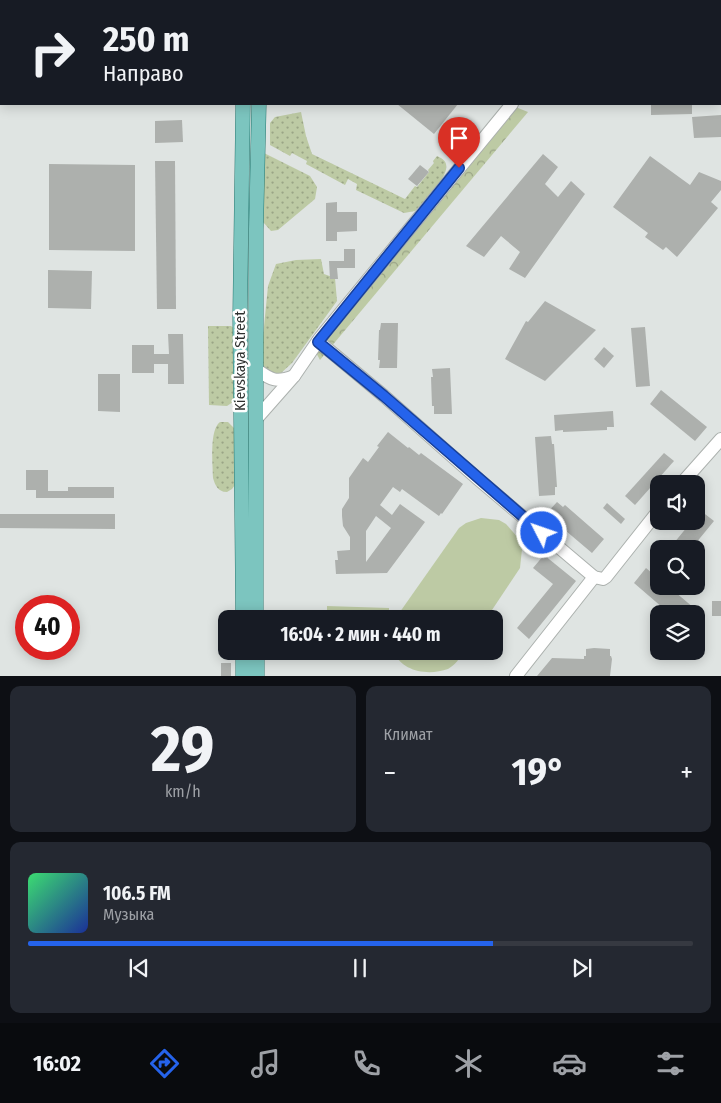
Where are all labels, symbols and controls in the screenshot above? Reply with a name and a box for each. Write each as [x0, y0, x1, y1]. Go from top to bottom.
text: 250 m [103, 18, 190, 60]
icon: right [20, 20, 85, 85]
text: Направо [103, 60, 184, 87]
pin [438, 117, 480, 168]
icon: arrive [445, 124, 473, 152]
street label: Kievskaya Street [231, 311, 249, 411]
map controls [650, 475, 705, 660]
button: sound [650, 475, 705, 530]
position arrow [515, 506, 567, 558]
button: search [650, 540, 705, 595]
speed limit sign: 40 [15, 595, 80, 660]
button: layers [650, 605, 705, 660]
text: 16:04 · 2 мин · 440 m [281, 623, 441, 646]
text: 29 [151, 710, 214, 788]
text: Климат [384, 725, 433, 744]
text: 19° [511, 749, 565, 795]
text: − [384, 756, 396, 789]
text: + [680, 756, 693, 789]
text: km/h [165, 782, 201, 801]
text: 106.5 FM [103, 882, 171, 905]
text: Музыка [103, 905, 154, 924]
icon: previous [125, 954, 153, 982]
icon: pause [346, 954, 374, 982]
icon: next [568, 954, 596, 982]
icon: directions [147, 1046, 182, 1081]
icon: music [248, 1046, 283, 1081]
icon: phone [349, 1046, 384, 1081]
icon: climate [451, 1046, 486, 1081]
icon: car [552, 1046, 587, 1081]
icon: filters [653, 1046, 688, 1081]
text: 16:02 [33, 1050, 81, 1077]

